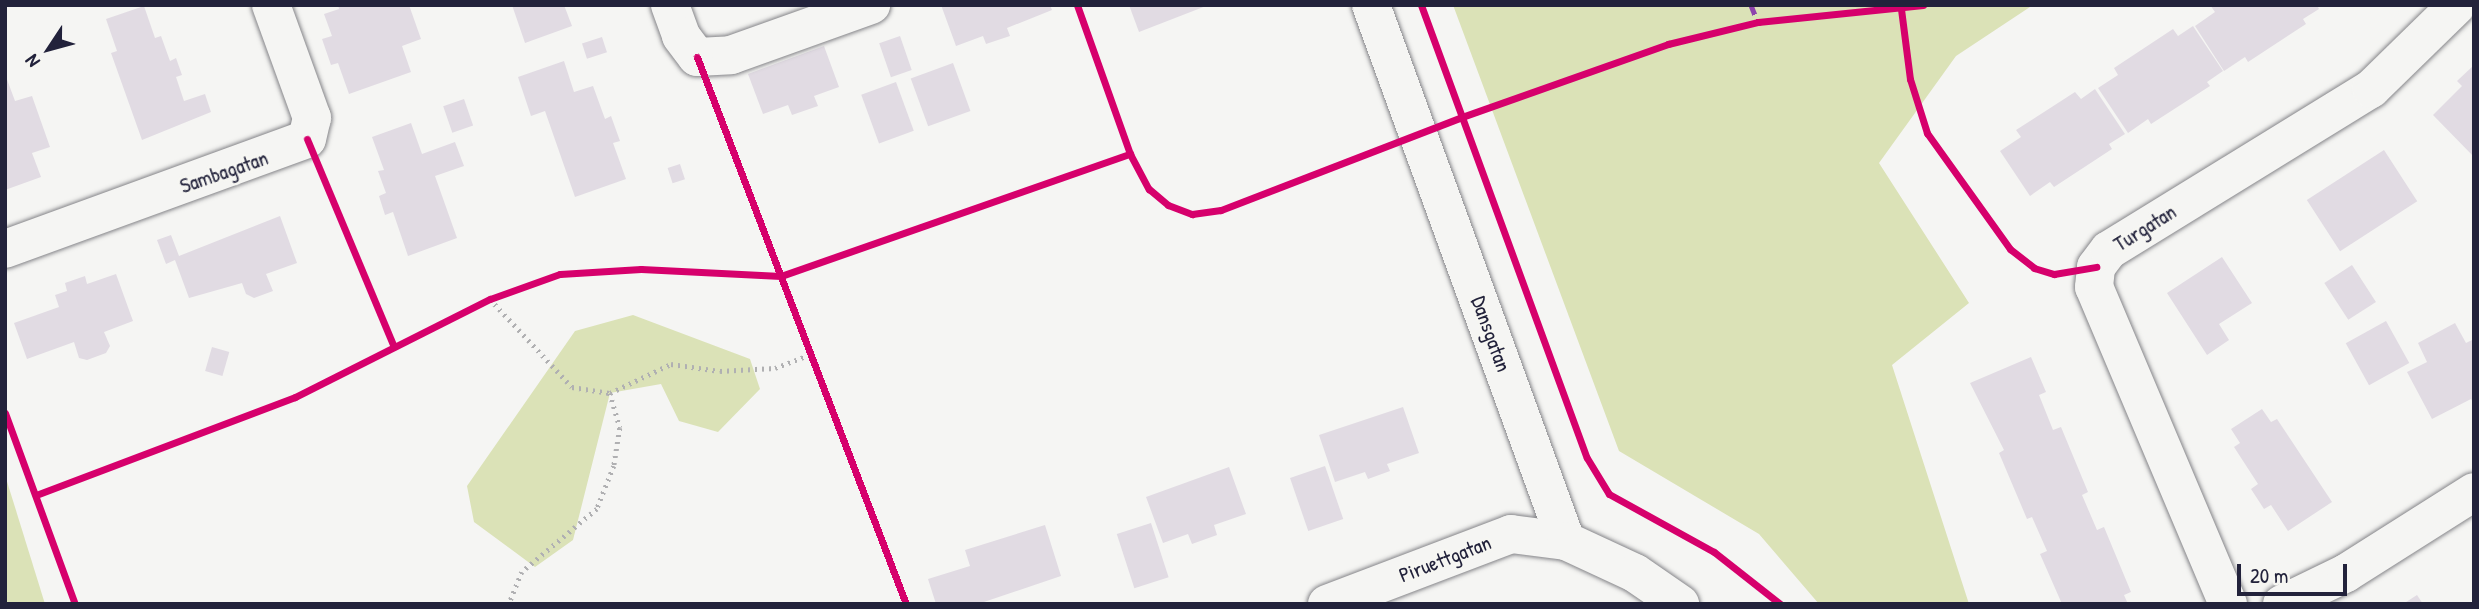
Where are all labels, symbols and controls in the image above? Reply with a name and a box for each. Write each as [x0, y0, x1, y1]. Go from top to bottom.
north arrow [14, 14, 84, 84]
text: N [19, 50, 46, 73]
street label: Sambagatan [177, 145, 271, 199]
street label: Turgatan [2109, 199, 2181, 257]
street label: Dansgatan [1466, 293, 1516, 375]
street label: Piruettgatan [1395, 530, 1495, 588]
scale bar [2241, 550, 2351, 594]
text: 20 m [2250, 561, 2288, 590]

